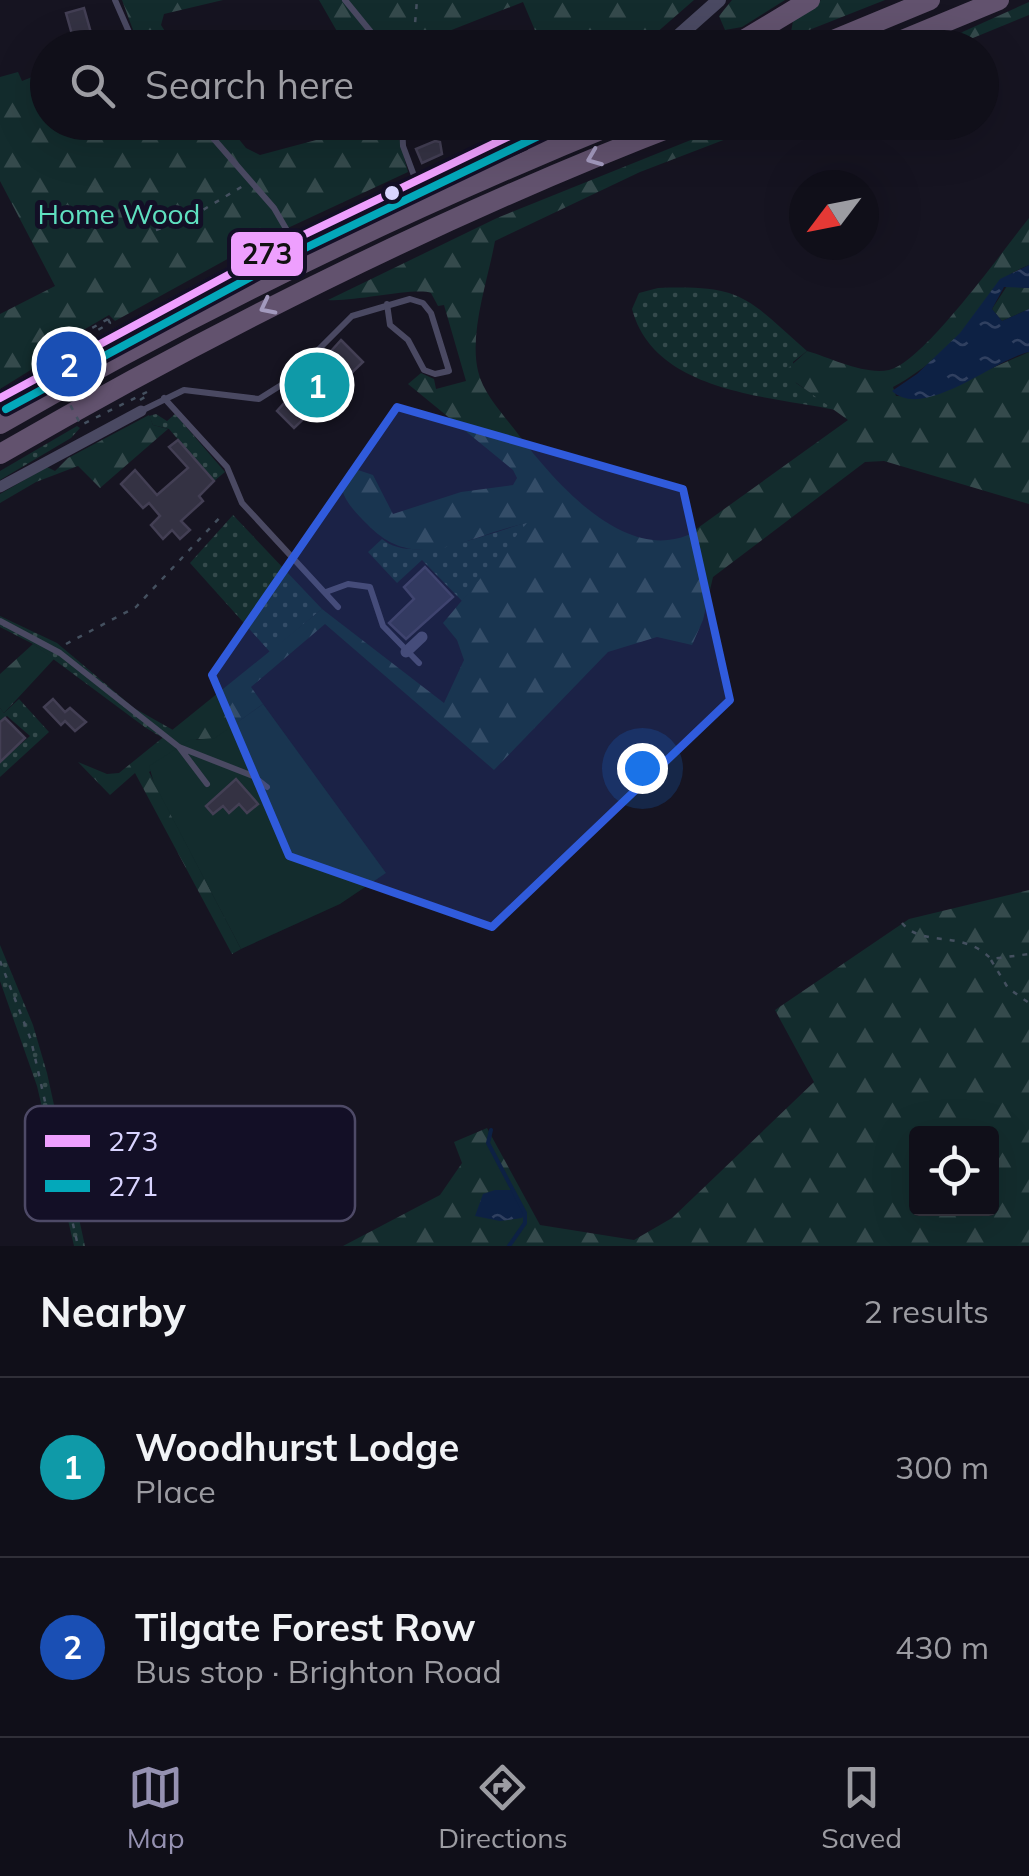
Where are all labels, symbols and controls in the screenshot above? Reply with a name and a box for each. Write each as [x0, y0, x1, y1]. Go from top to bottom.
search box [30, 30, 999, 140]
icon: search [65, 58, 120, 113]
text: Search here [145, 61, 354, 109]
one-way arrow [587, 146, 604, 166]
north arrow [789, 170, 879, 260]
unlabelled marker [382, 183, 402, 203]
park label: Home Wood [38, 196, 200, 231]
line badge: 273 [229, 230, 305, 278]
text: 273 [242, 236, 292, 271]
one-way arrow [259, 295, 277, 314]
pin: 2 [36, 326, 102, 402]
pin: 1 [284, 348, 350, 422]
your location [617, 743, 668, 794]
legend [25, 1106, 355, 1221]
text: 273 [108, 1123, 158, 1158]
map controls [909, 1126, 999, 1216]
button: locate [909, 1126, 999, 1216]
text: 271 [108, 1168, 158, 1203]
text: Nearby [40, 1285, 186, 1338]
text: 2 results [864, 1291, 989, 1331]
text: Woodhurst Lodge [135, 1423, 459, 1471]
text: 1 [63, 1447, 82, 1487]
text: 300 m [895, 1447, 989, 1487]
text: Place [135, 1471, 216, 1511]
text: Tilgate Forest Row [135, 1603, 476, 1651]
text: 2 [63, 1627, 82, 1667]
text: 430 m [895, 1627, 989, 1667]
text: Bus stop · Brighton Road [135, 1651, 502, 1691]
tab: Map [127, 1760, 184, 1855]
tab: Directions [438, 1760, 568, 1855]
tab: Saved [821, 1760, 902, 1855]

